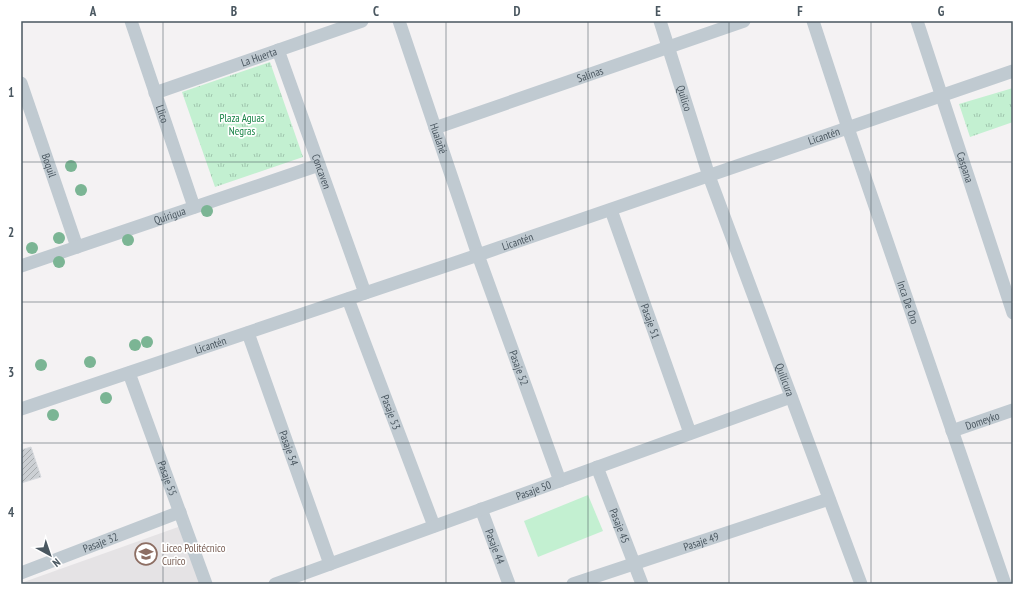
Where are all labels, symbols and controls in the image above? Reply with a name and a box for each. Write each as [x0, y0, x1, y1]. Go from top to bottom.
text: A [89, 3, 97, 20]
text: B [231, 3, 237, 20]
text: C [373, 3, 379, 20]
text: D [514, 3, 521, 20]
text: E [655, 3, 661, 20]
text: F [797, 3, 803, 20]
text: G [938, 3, 945, 20]
street label: La Huerta [239, 44, 279, 70]
street label: Salinas [575, 63, 605, 85]
street label: Quilico [674, 83, 695, 113]
text: 1 [8, 84, 14, 101]
street label: Llico [153, 103, 172, 125]
park label: Plaza Aguas Negras [219, 111, 265, 138]
street label: Hualañé [427, 121, 450, 156]
street label: Licantén [806, 124, 842, 148]
street label: Caspana [954, 150, 977, 184]
street label: Boquil [39, 151, 60, 180]
street label: Concaven [309, 152, 334, 191]
street label: Quirigua [152, 204, 187, 227]
text: 2 [8, 224, 14, 241]
street label: Licantén [500, 229, 535, 253]
street label: Inca De Oro [894, 279, 922, 326]
street label: Pasaje 51 [638, 302, 663, 341]
street label: Licantén [193, 333, 228, 357]
street label: Pasaje 52 [506, 348, 532, 387]
street label: Quilicura [772, 361, 797, 398]
text: 3 [8, 364, 14, 381]
street label: Pasaje 53 [378, 393, 404, 432]
street label: Domeyko [963, 408, 1001, 433]
street label: Pasaje 54 [276, 428, 302, 467]
street label: Pasaje 55 [155, 459, 180, 498]
street label: Pasaje 50 [514, 478, 553, 503]
text: 4 [8, 504, 15, 521]
street label: Pasaje 45 [607, 506, 633, 545]
street label: Pasaje 44 [482, 527, 508, 566]
street label: Pasaje 32 [81, 529, 120, 556]
street label: Pasaje 49 [682, 529, 721, 554]
north arrow [30, 535, 70, 575]
school or university icon: Liceo Politécnico Curico [133, 541, 159, 567]
place label: Liceo Politécnico Curico [162, 541, 226, 568]
text: N [50, 555, 63, 570]

